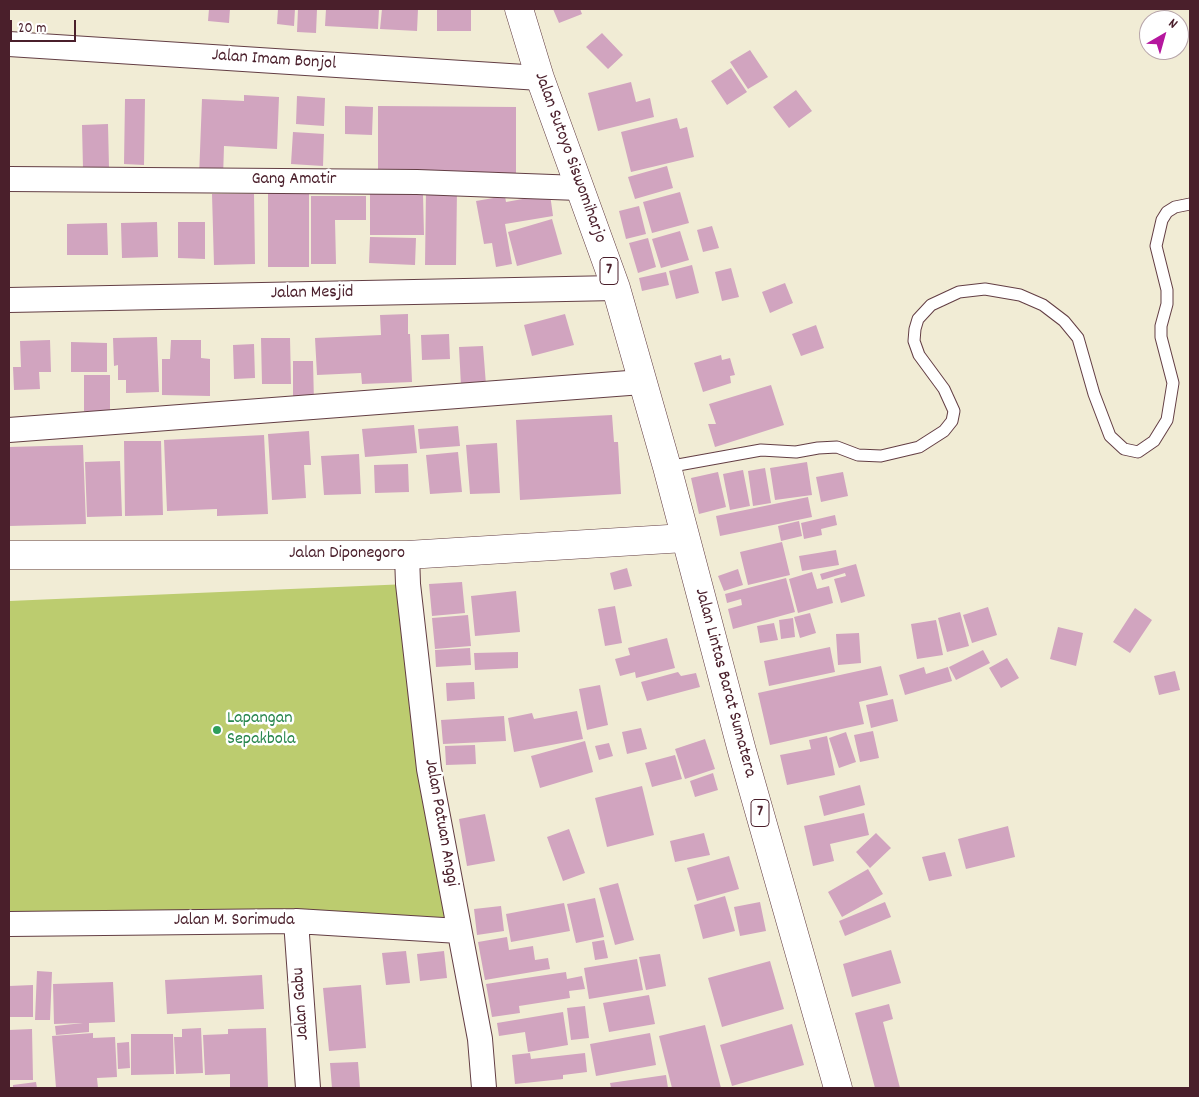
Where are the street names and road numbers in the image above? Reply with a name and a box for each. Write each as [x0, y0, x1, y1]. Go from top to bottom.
street label: Jalan Imam Bonjol [211, 46, 337, 76]
street label: Jalan Sutoyo Siswomiharjo [528, 70, 610, 246]
street label: Gang Amatir [251, 170, 337, 192]
road number: 7 [600, 258, 618, 284]
street label: Jalan Mesjid [270, 282, 354, 306]
street label: Jalan Diponegoro [289, 544, 405, 566]
street label: Jalan Lintas Barat Sumatera [688, 586, 760, 780]
street label: Jalan Patuan Anggi [418, 757, 462, 889]
road number: 7 [751, 800, 769, 826]
street label: Jalan M. Sorimuda [174, 911, 294, 933]
street label: Jalan Gabu [289, 967, 315, 1041]

